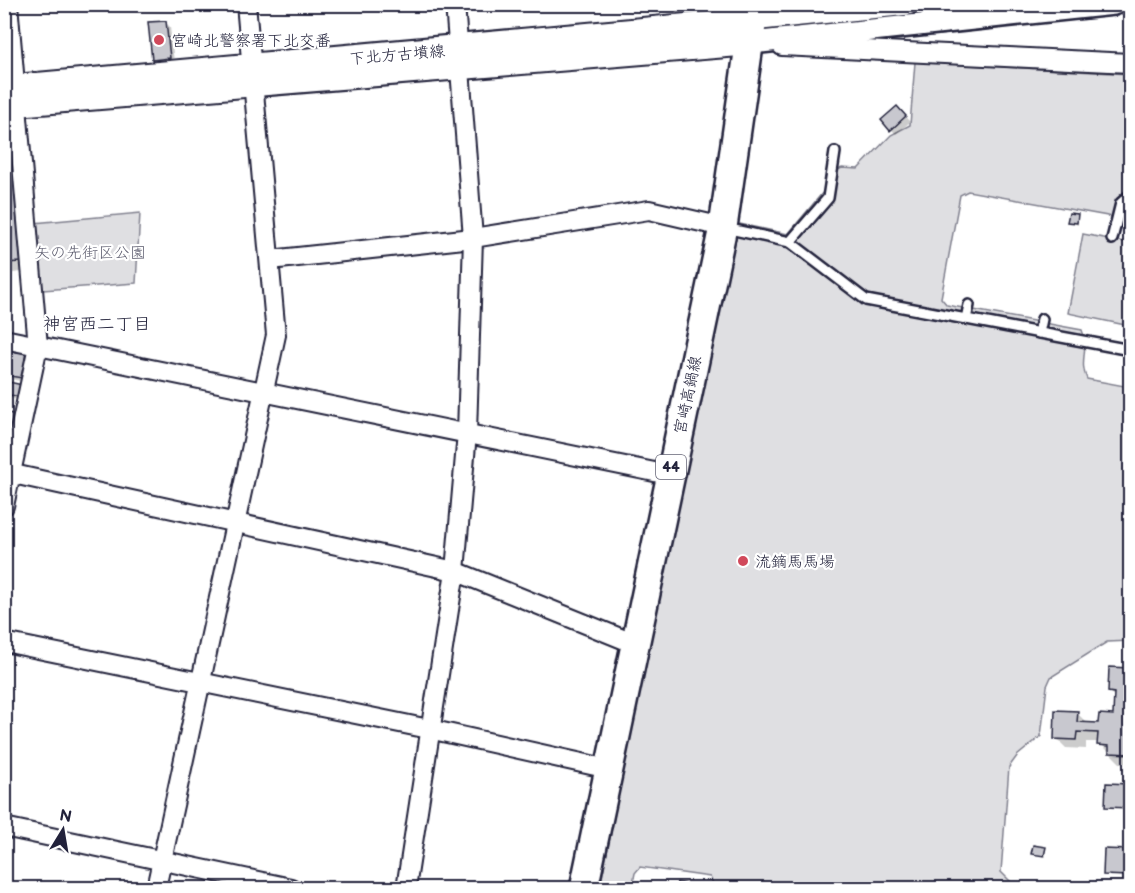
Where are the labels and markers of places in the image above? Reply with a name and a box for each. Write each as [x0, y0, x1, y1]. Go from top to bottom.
place label: 宮崎北警察署下北交番 [171, 32, 331, 51]
marker: 宮崎北警察署下北交番 [152, 33, 166, 47]
place label: 流鏑馬馬場 [755, 553, 835, 572]
marker: 流鏑馬馬場 [736, 554, 750, 568]

